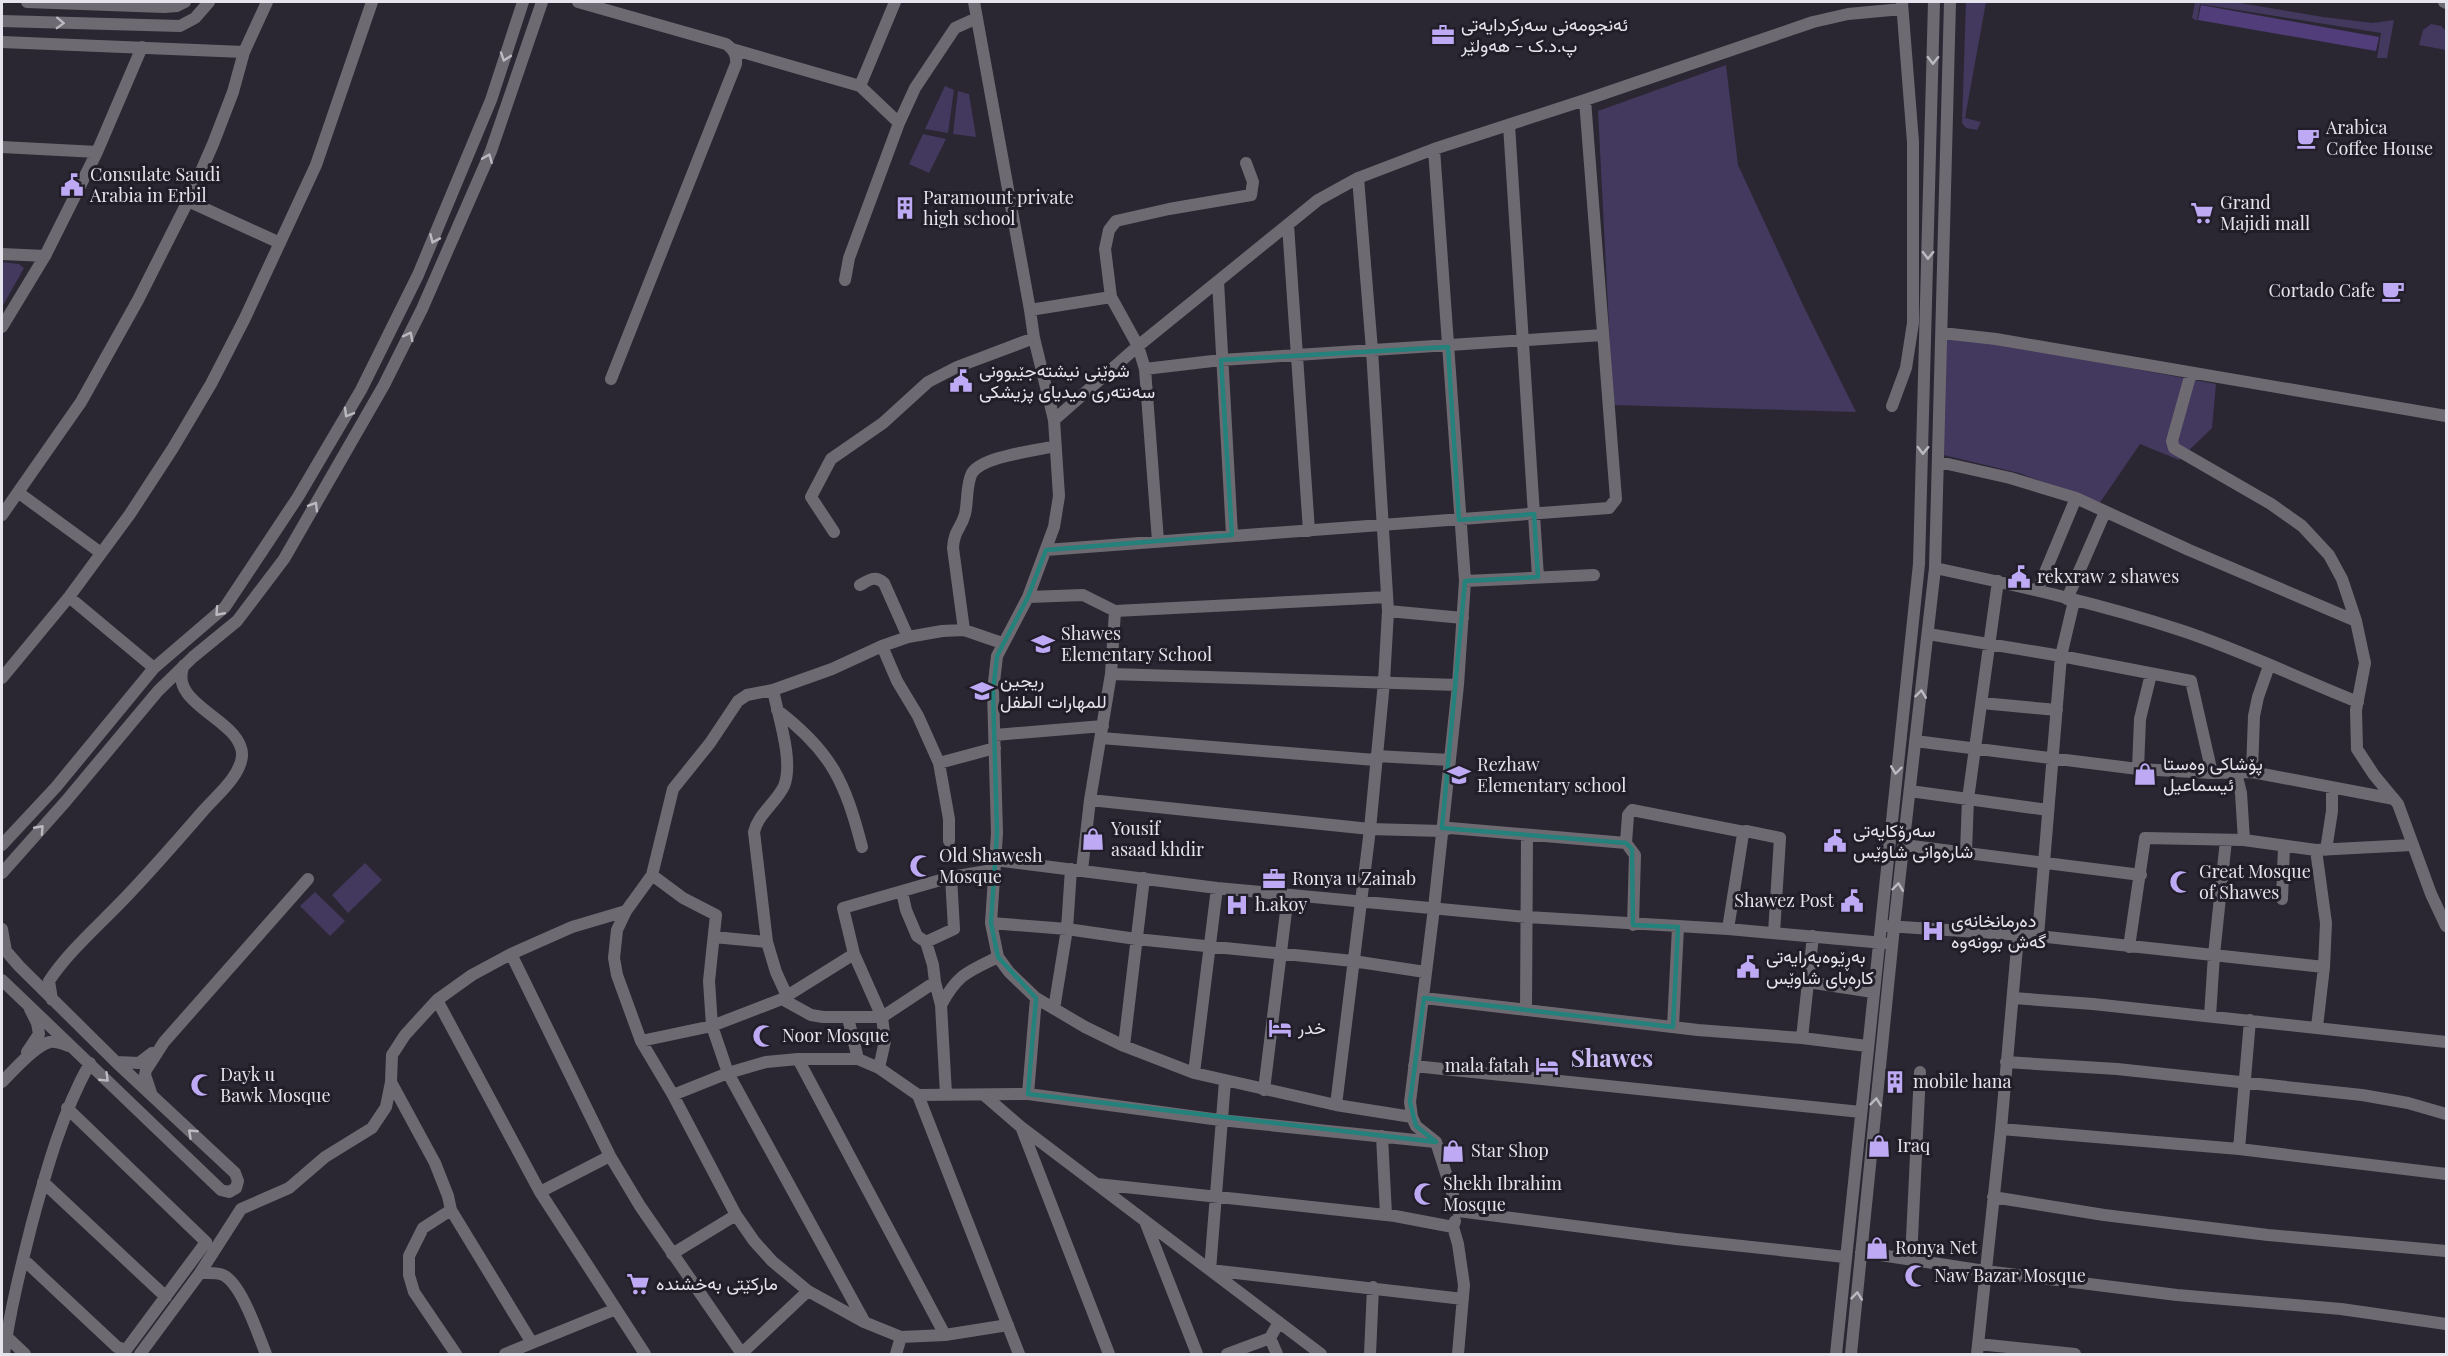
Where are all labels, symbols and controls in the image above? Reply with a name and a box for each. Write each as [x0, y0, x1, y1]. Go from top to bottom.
place label: ئەنجومەنی سەرکردایەتی پ.د.ک - هەولێر [1460, 12, 1628, 58]
one-way arrow [55, 17, 64, 30]
office icon: ئەنجومەنی سەرکردایەتی پ.د.ک - هەولێر [1430, 22, 1456, 48]
one-way arrow [500, 51, 512, 62]
one-way arrow [1926, 55, 1939, 64]
place label: Arabica Coffee House [2325, 115, 2433, 160]
cafe icon: Arabica Coffee House [2295, 125, 2321, 151]
one-way arrow [481, 153, 493, 164]
place label: Consulate Saudi Arabia in Erbil [89, 162, 220, 207]
public building icon: Consulate Saudi Arabia in Erbil [59, 172, 85, 198]
place label: Paramount private high school [923, 185, 1074, 230]
place label: Grand Majidi mall [2220, 190, 2310, 235]
building icon: Paramount private high school [892, 195, 918, 221]
supermarket icon: Grand Majidi mall [2189, 200, 2215, 226]
one-way arrow [429, 232, 441, 243]
one-way arrow [1922, 250, 1934, 259]
place label: Cortado Cafe [2268, 278, 2375, 302]
cafe icon: Cortado Cafe [2380, 278, 2406, 304]
one-way arrow [401, 331, 413, 342]
place label: شوێنی نیشتەجێبوونی سەنتەری میدیای پزیشکی [979, 358, 1155, 404]
public building icon: شوێنی نیشتەجێبوونی سەنتەری میدیای پزیشکی [948, 368, 974, 394]
one-way arrow [344, 407, 355, 417]
one-way arrow [1917, 445, 1929, 454]
one-way arrow [307, 502, 318, 512]
public building icon: rekxraw 2 shawes [2006, 564, 2032, 590]
place label: rekxraw 2 shawes [2037, 564, 2179, 588]
one-way arrow [216, 605, 227, 616]
place label: Shawes Elementary School [1061, 621, 1212, 666]
school or university icon: Shawes Elementary School [1030, 631, 1056, 657]
place label: ريجين للمهارات الطفل [1000, 668, 1107, 713]
school or university icon: ريجين للمهارات الطفل [969, 678, 995, 704]
one-way arrow [1914, 689, 1927, 698]
place label: پۆشاکی وەستا ئیسماعیل [2163, 751, 2263, 796]
place label: Rezhaw Elementary school [1477, 752, 1626, 797]
shop icon: پۆشاکی وەستا ئیسماعیل [2132, 761, 2158, 787]
school or university icon: Rezhaw Elementary school [1446, 762, 1472, 788]
one-way arrow [1890, 765, 1903, 774]
place label: Yousif asaad khdir [1110, 816, 1204, 861]
place label: سەرۆکایەتی شارەوانی شاوێس [1853, 818, 1973, 863]
one-way arrow [33, 825, 44, 836]
shop icon: Yousif asaad khdir [1080, 826, 1106, 852]
public building icon: سەرۆکایەتی شارەوانی شاوێس [1822, 828, 1848, 854]
place label: Old Shawesh Mosque [939, 843, 1043, 888]
mosque icon: Old Shawesh Mosque [908, 853, 934, 879]
place label: Great Mosque of Shawes [2199, 859, 2311, 904]
office icon: Ronya u Zainab [1261, 866, 1287, 892]
place label: Ronya u Zainab [1292, 866, 1416, 890]
mosque icon: Great Mosque of Shawes [2168, 869, 2194, 895]
one-way arrow [1892, 883, 1904, 892]
place label: Shawez Post [1734, 888, 1835, 912]
public building icon: Shawez Post [1839, 888, 1865, 914]
hospital icon: h.akoy [1224, 892, 1250, 918]
place label: h.akoy [1255, 892, 1307, 916]
place label: دەرمانخانەی گەش بوونەوە [1951, 908, 2046, 953]
hospital icon: دەرمانخانەی گەش بوونەوە [1920, 918, 1946, 944]
place label: بەڕێوەبەرایەتی کارەبای شاوێس [1766, 944, 1874, 989]
public building icon: بەڕێوەبەرایەتی کارەبای شاوێس [1735, 954, 1761, 980]
hotel icon: خدر [1267, 1015, 1293, 1041]
place label: خدر [1297, 1015, 1326, 1039]
mosque icon: Noor Mosque [751, 1023, 777, 1049]
place label: Noor Mosque [782, 1023, 889, 1047]
district label: Shawes [1571, 1041, 1653, 1073]
place label: mala fatah [1445, 1053, 1529, 1077]
hotel icon: mala fatah [1534, 1053, 1560, 1079]
place label: Dayk u Bawk Mosque [220, 1062, 331, 1107]
building icon: mobile hana [1882, 1069, 1908, 1095]
place label: mobile hana [1913, 1069, 2012, 1093]
one-way arrow [99, 1071, 109, 1082]
mosque icon: Dayk u Bawk Mosque [189, 1072, 215, 1098]
one-way arrow [1869, 1098, 1882, 1107]
one-way arrow [188, 1130, 199, 1141]
shop icon: Iraq [1866, 1133, 1892, 1159]
place label: Iraq [1897, 1133, 1930, 1157]
shop icon: Star Shop [1440, 1138, 1466, 1164]
place label: Star Shop [1471, 1138, 1549, 1162]
place label: Shekh Ibrahim Mosque [1443, 1171, 1562, 1216]
mosque icon: Shekh Ibrahim Mosque [1412, 1181, 1438, 1207]
shop icon: Ronya Net [1864, 1235, 1890, 1261]
place label: Ronya Net [1895, 1235, 1978, 1259]
mosque icon: Naw Bazar Mosque [1903, 1263, 1929, 1289]
place label: Naw Bazar Mosque [1934, 1263, 2086, 1287]
supermarket icon: مارکێتی بەخشندە [625, 1271, 651, 1297]
place label: مارکێتی بەخشندە [656, 1271, 778, 1295]
one-way arrow [1850, 1292, 1863, 1301]

